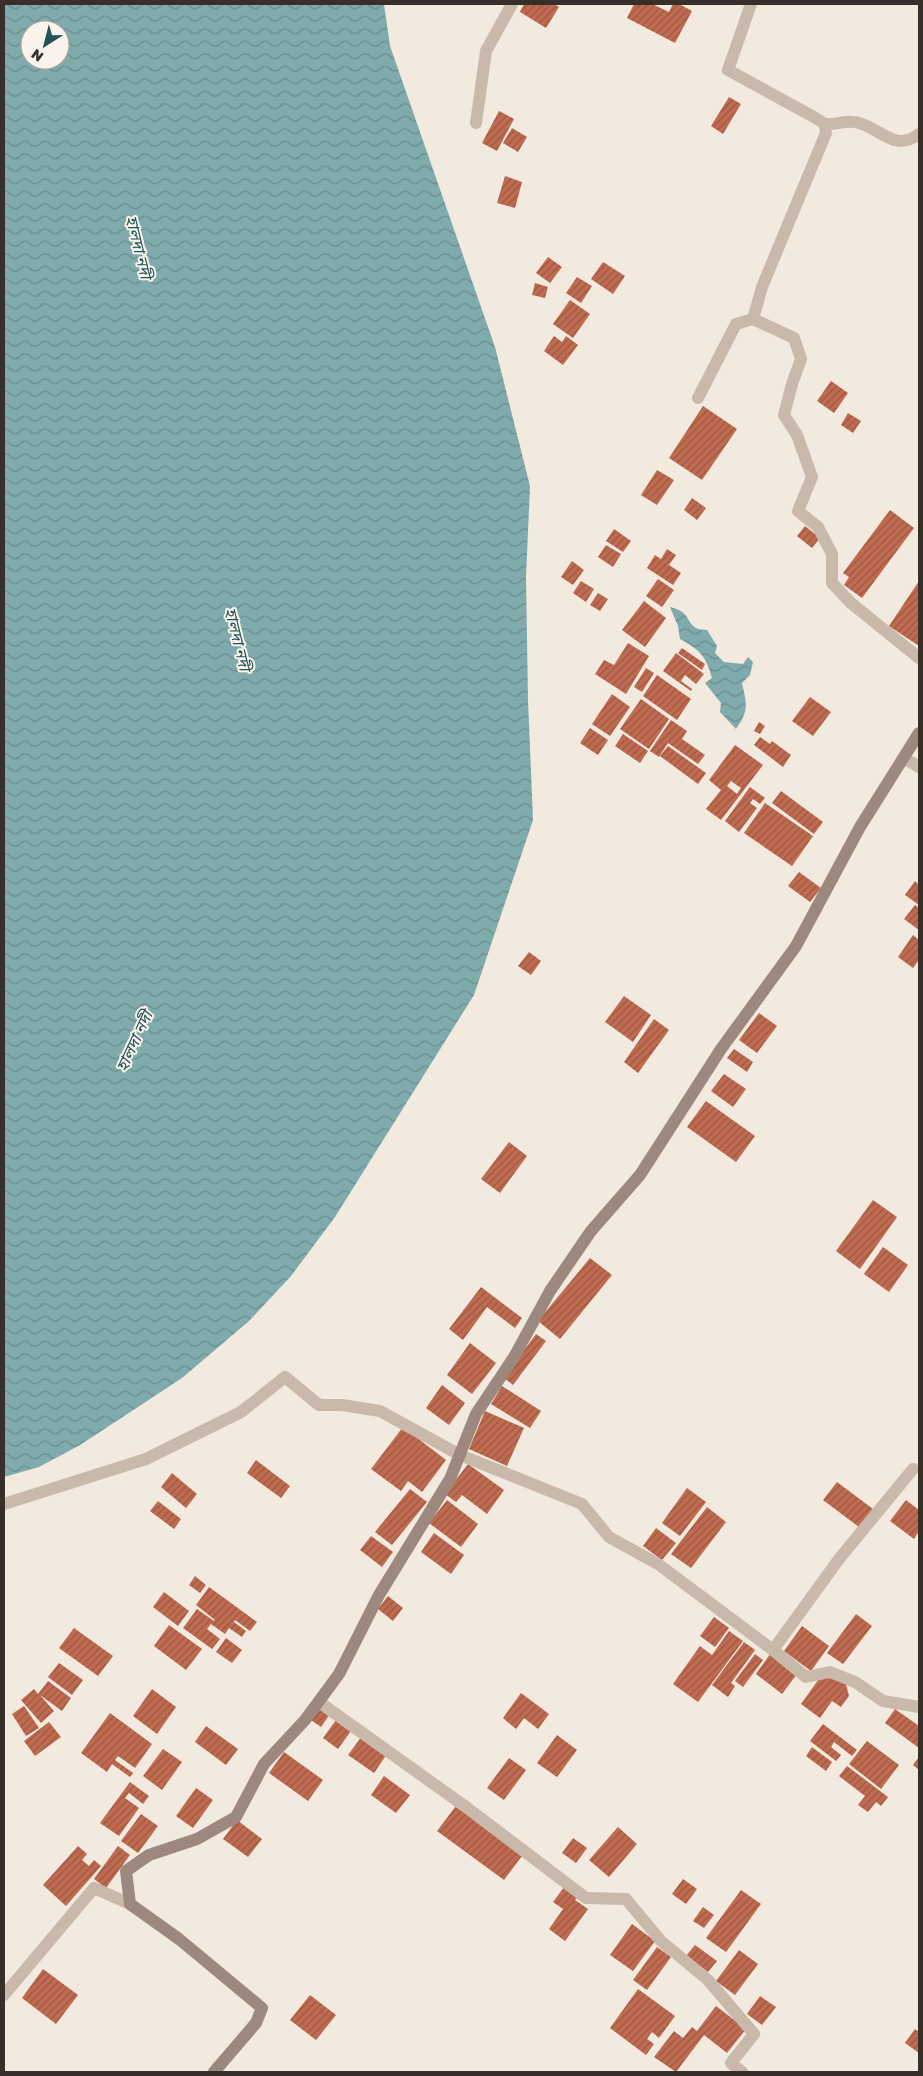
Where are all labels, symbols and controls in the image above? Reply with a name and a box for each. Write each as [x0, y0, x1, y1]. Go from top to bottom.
north arrow [20, 20, 70, 70]
text: N [28, 46, 46, 66]
water label: হালদা নদী [122, 213, 157, 283]
water label: হালদা নদী [221, 605, 256, 675]
water label: হালদা নদী [111, 1005, 158, 1074]

